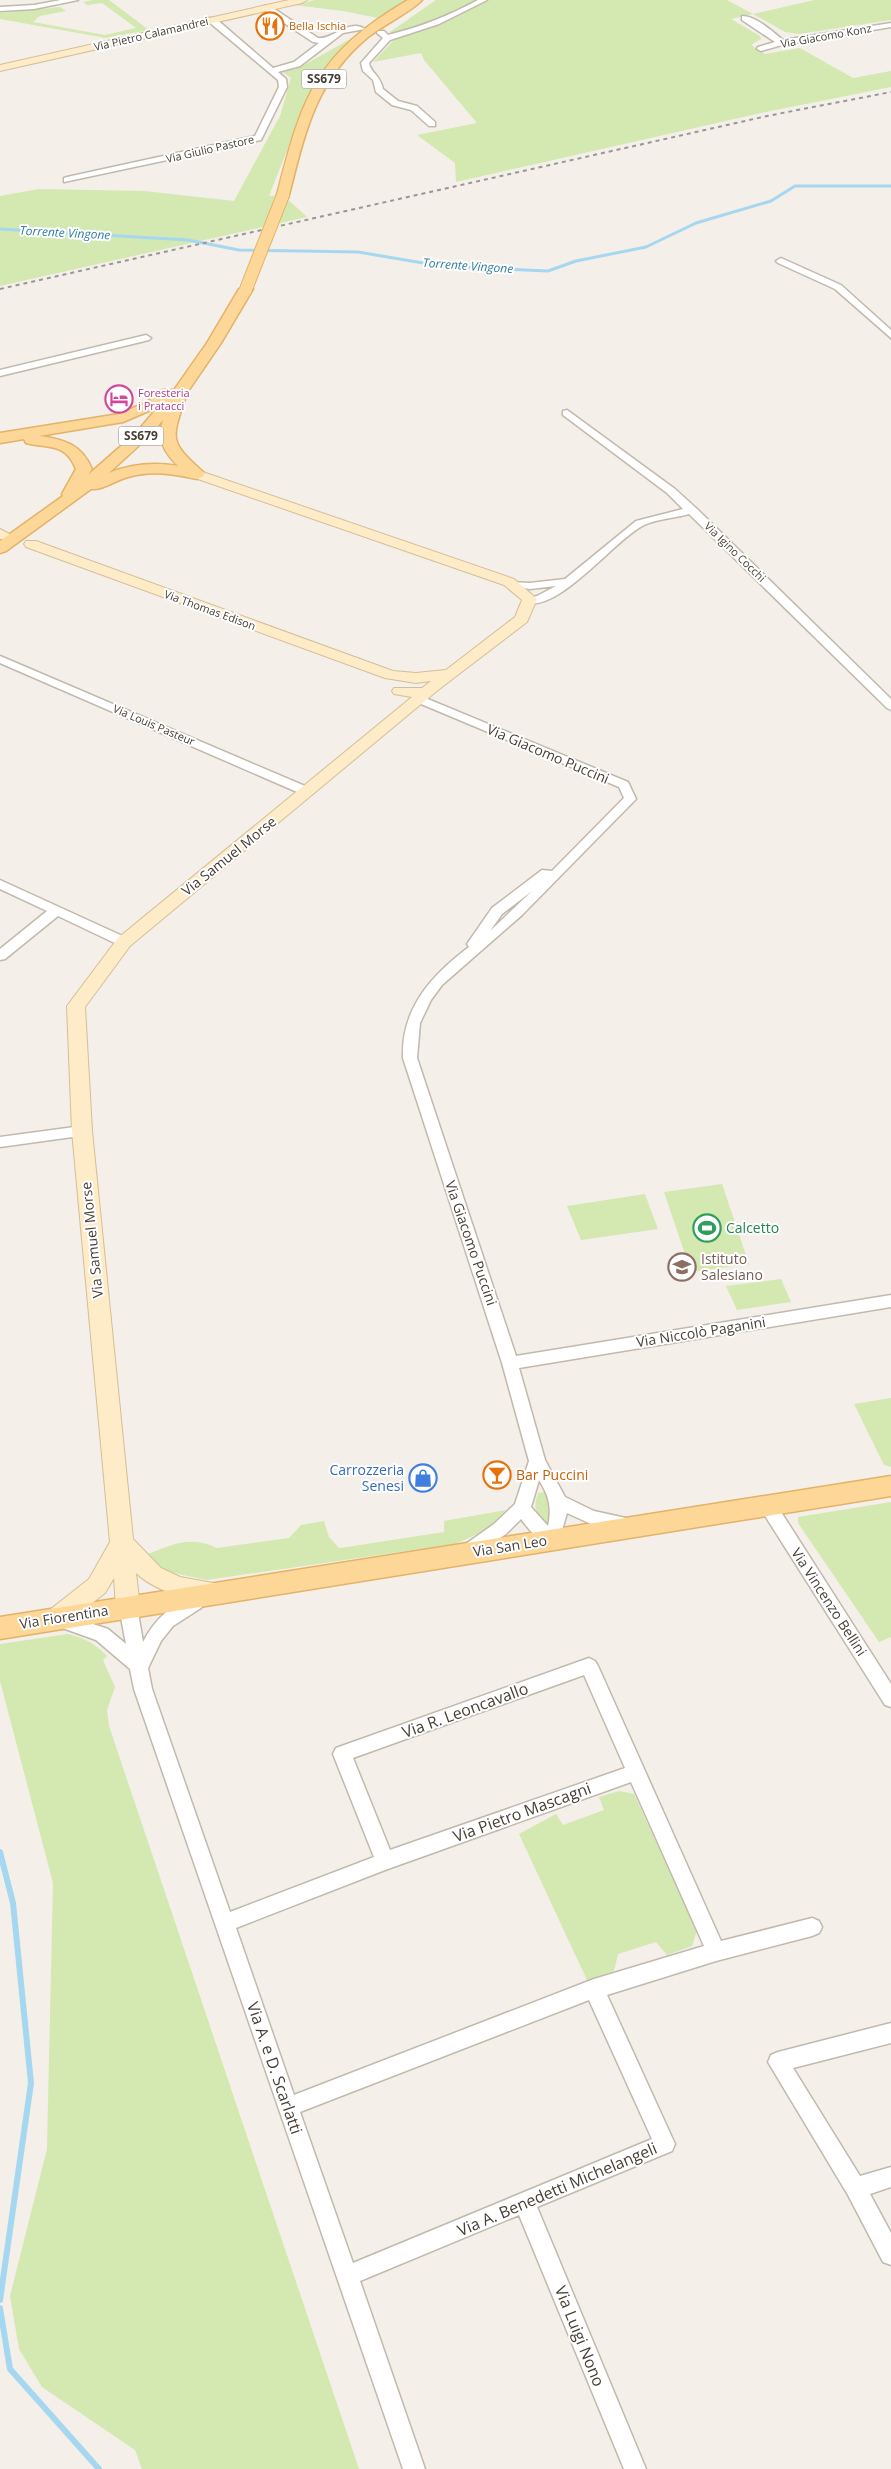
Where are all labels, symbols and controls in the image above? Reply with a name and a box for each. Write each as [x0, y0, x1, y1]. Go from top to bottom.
restaurant icon: Bella Ischia [255, 11, 285, 41]
street label: Via Pietro Calamandrei [92, 13, 210, 54]
place label: Bella Ischia [289, 18, 346, 33]
street label: Via Giacomo Konz [779, 20, 873, 51]
road number: SS679 [302, 70, 346, 88]
street label: Via Giulio Pastore [164, 131, 255, 166]
water label: Torrente Vingone [19, 222, 111, 243]
water label: Torrente Vingone [422, 254, 514, 277]
hotel icon: Foresteria i Pratacci [104, 384, 134, 414]
place label: Foresteria i Pratacci [138, 385, 190, 413]
road number: SS679 [118, 426, 164, 446]
street label: Via Igino Cocchi [701, 518, 769, 585]
street label: Via Thomas Edison [162, 586, 258, 633]
street label: Via Louis Pasteur [111, 701, 198, 749]
street label: Via Giacomo Puccini [484, 719, 612, 788]
street label: Via Samuel Morse [177, 811, 280, 900]
street label: Via Giacomo Puccini [441, 1178, 502, 1308]
street label: Via Samuel Morse [76, 1181, 107, 1299]
sports icon: Calcetto [692, 1213, 722, 1243]
place label: Calcetto [726, 1218, 779, 1237]
place label: Istituto Salesiano [701, 1249, 763, 1284]
school or university icon: Istituto Salesiano [667, 1252, 697, 1282]
street label: Via Niccolò Paganini [635, 1312, 767, 1351]
place label: Carrozzeria Senesi [330, 1460, 404, 1495]
bar icon: Bar Puccini [482, 1460, 512, 1490]
shop icon: Carrozzeria Senesi [408, 1463, 438, 1493]
place label: Bar Puccini [516, 1465, 588, 1484]
street label: Via San Leo [472, 1530, 548, 1561]
street label: Via Vincenzo Bellini [787, 1544, 871, 1659]
street label: Via Fiorentina [18, 1600, 110, 1633]
street label: Via R. Leoncavallo [399, 1677, 531, 1743]
street label: Via Pietro Mascagni [450, 1777, 594, 1847]
street label: Via A. e D. Scarlatti [242, 1999, 308, 2137]
street label: Via A. Benedetti Michelangeli [454, 2137, 660, 2241]
street label: Via Luigi Nono [550, 2282, 610, 2390]

